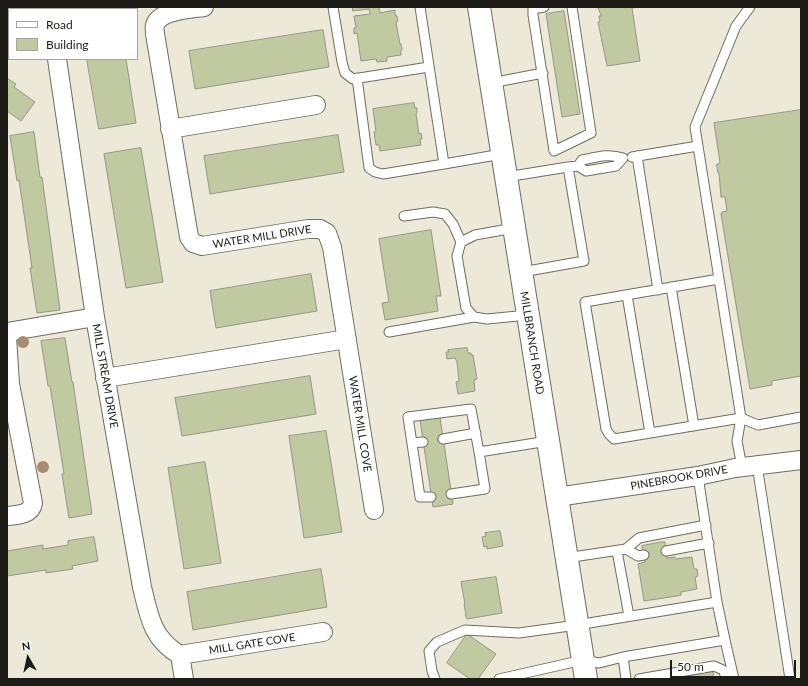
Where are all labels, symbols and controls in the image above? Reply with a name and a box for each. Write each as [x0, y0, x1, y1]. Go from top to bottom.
legend [8, 8, 138, 60]
text: Road [46, 17, 73, 32]
text: Building [46, 37, 89, 52]
street label: WATER MILL DRIVE [212, 223, 312, 251]
street label: MILLBRANCH ROAD [517, 290, 547, 396]
street label: MILL STREAM DRIVE [89, 323, 121, 429]
street label: WATER MILL COVE [346, 375, 374, 473]
street label: PINEBROOK DRIVE [629, 463, 729, 493]
street label: MILL GATE COVE [208, 631, 296, 657]
north arrow [8, 638, 48, 678]
text: N [21, 639, 31, 653]
scale bar [672, 652, 798, 678]
text: 50 m [677, 659, 704, 674]

